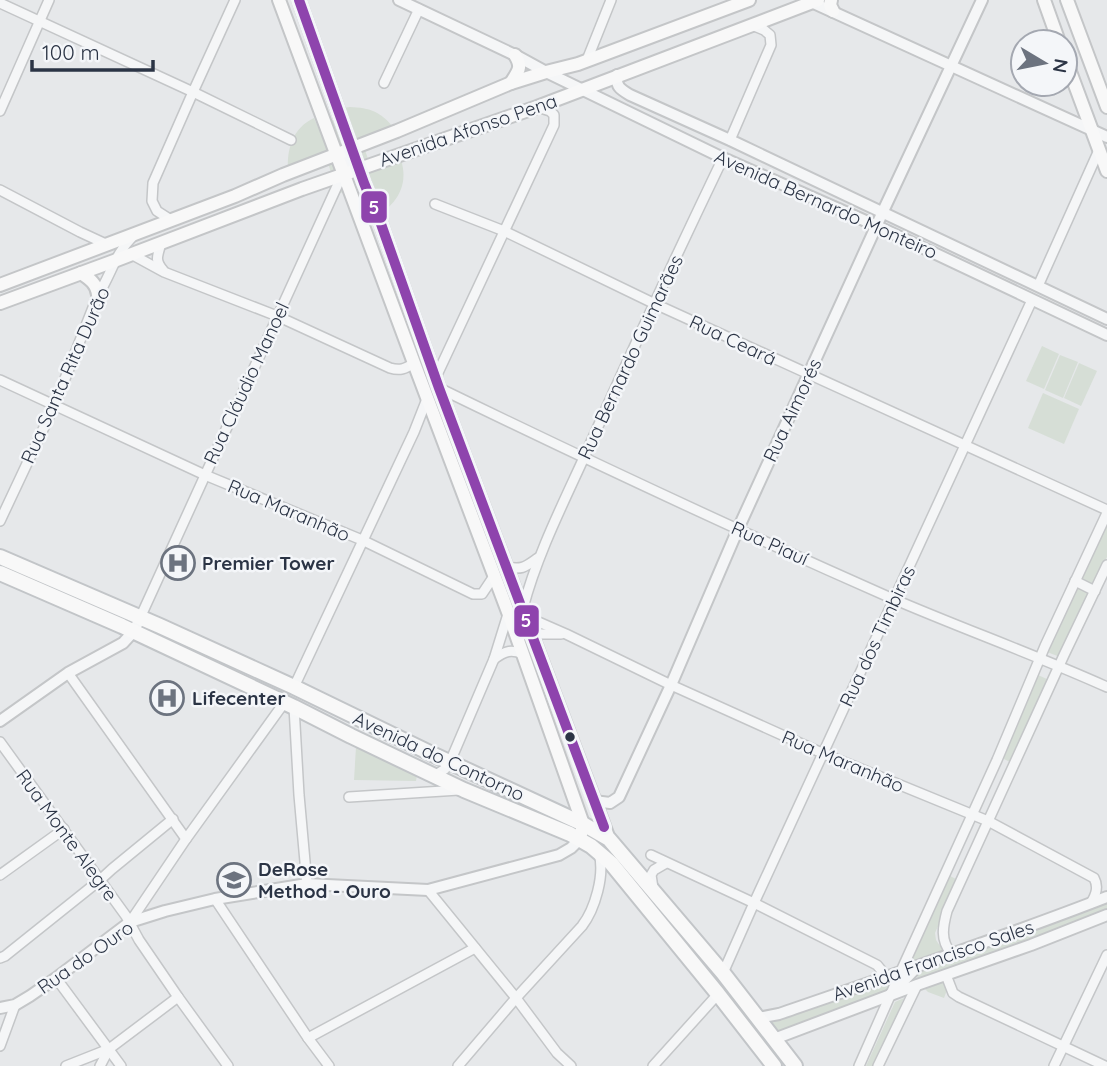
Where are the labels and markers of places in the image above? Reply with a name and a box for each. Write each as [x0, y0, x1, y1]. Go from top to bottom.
hospital icon: Premier Tower [159, 544, 197, 582]
place label: Premier Tower [202, 551, 335, 575]
hospital icon: Lifecenter [148, 679, 186, 717]
place label: Lifecenter [192, 686, 286, 710]
unlabelled marker [563, 730, 577, 744]
place label: DeRose Method - Ouro [258, 857, 391, 903]
school or university icon: DeRose Method - Ouro [215, 861, 253, 899]

